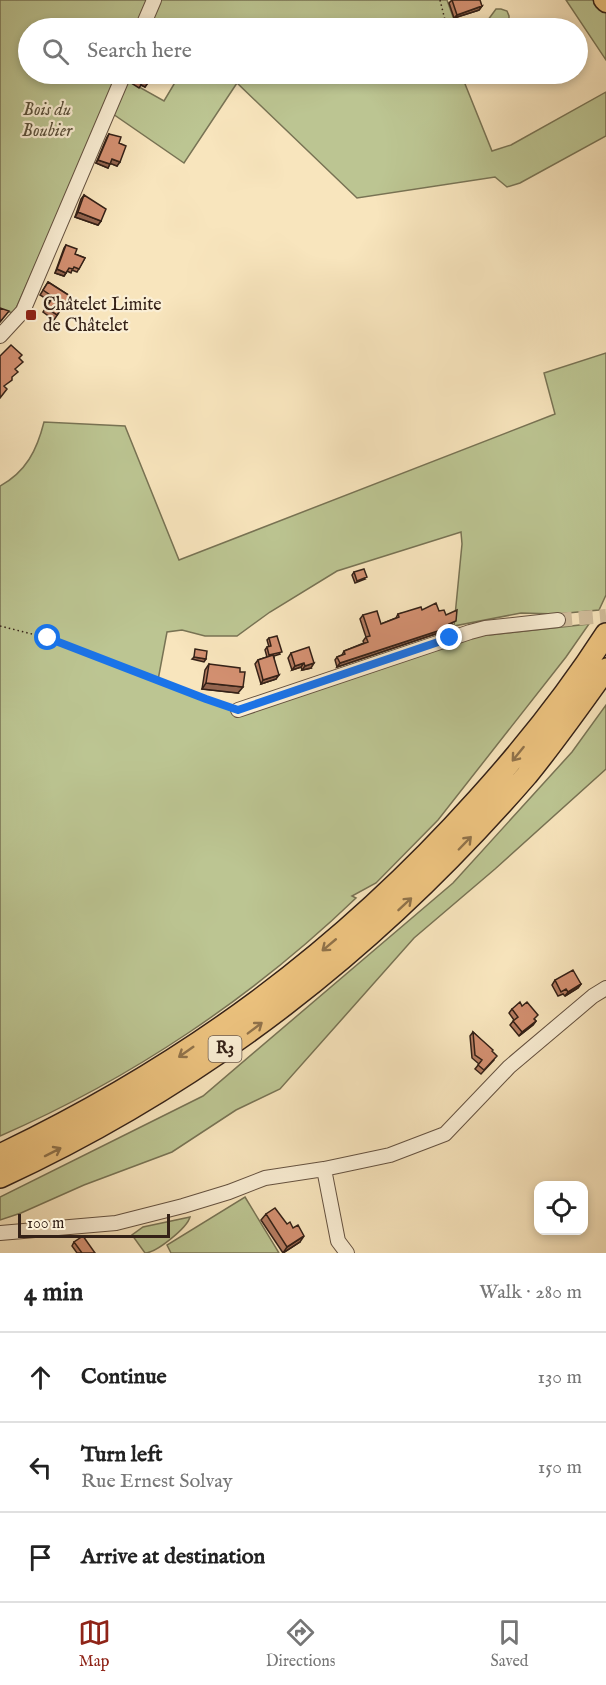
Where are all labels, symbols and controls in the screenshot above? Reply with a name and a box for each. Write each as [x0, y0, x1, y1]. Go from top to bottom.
search box [18, 18, 588, 84]
icon: search [39, 35, 72, 68]
text: Search here [87, 37, 192, 65]
park label: Bois du Boubier [22, 99, 73, 143]
place label: Châtelet Limite de Châtelet [43, 294, 162, 338]
marker: Châtelet Limite de Châtelet [24, 308, 38, 322]
route start [34, 624, 60, 650]
route end [436, 624, 462, 650]
one-way arrow [511, 746, 524, 762]
one-way arrow [457, 836, 472, 851]
one-way arrow [397, 897, 412, 911]
one-way arrow [321, 939, 337, 952]
one-way arrow [246, 1022, 262, 1034]
road number: R3 [208, 1036, 242, 1062]
one-way arrow [179, 1046, 195, 1058]
one-way arrow [44, 1146, 61, 1158]
map controls [534, 1181, 588, 1235]
button: locate [534, 1181, 588, 1235]
scale bar [18, 1211, 170, 1238]
text: 100 m [27, 1214, 64, 1234]
text: 4 min [24, 1276, 83, 1309]
text: Walk · 280 m [479, 1280, 582, 1305]
icon: ahead [24, 1361, 57, 1394]
text: Continue [81, 1363, 167, 1391]
text: 130 m [537, 1365, 582, 1390]
text: Turn left [81, 1441, 163, 1469]
icon: left [24, 1451, 57, 1484]
text: 150 m [538, 1455, 582, 1480]
text: Rue Ernest Solvay [81, 1469, 233, 1494]
icon: arrive [24, 1541, 57, 1574]
text: Arrive at destination [81, 1543, 265, 1571]
tab: Map [78, 1616, 111, 1672]
tab: Directions [266, 1616, 335, 1672]
tab: Saved [491, 1616, 528, 1672]

